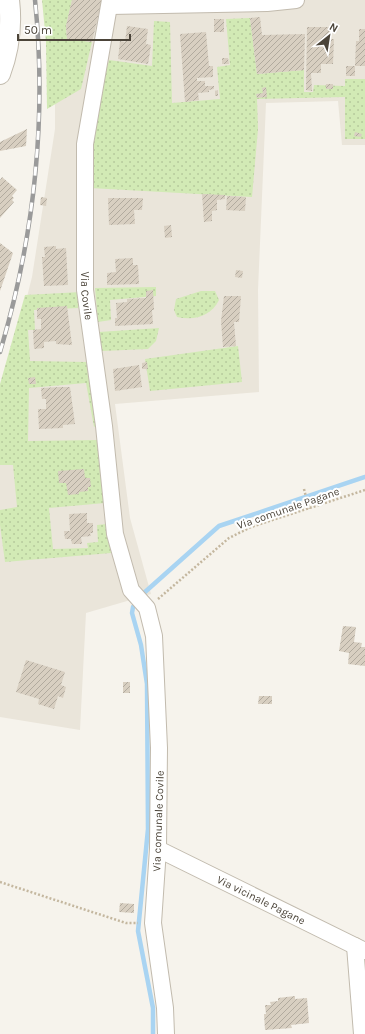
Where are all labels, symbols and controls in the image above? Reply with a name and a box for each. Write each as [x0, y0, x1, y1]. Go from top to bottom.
scale bar [18, 16, 130, 42]
north arrow [309, 16, 349, 56]
text: N [327, 20, 340, 35]
text: 50 m [24, 23, 52, 37]
street label: Via Covile [78, 272, 95, 321]
street label: Via comunale Pagane [235, 485, 341, 532]
street label: Via comunale Covile [150, 770, 167, 872]
street label: Via vicinale Pagane [215, 873, 308, 928]

